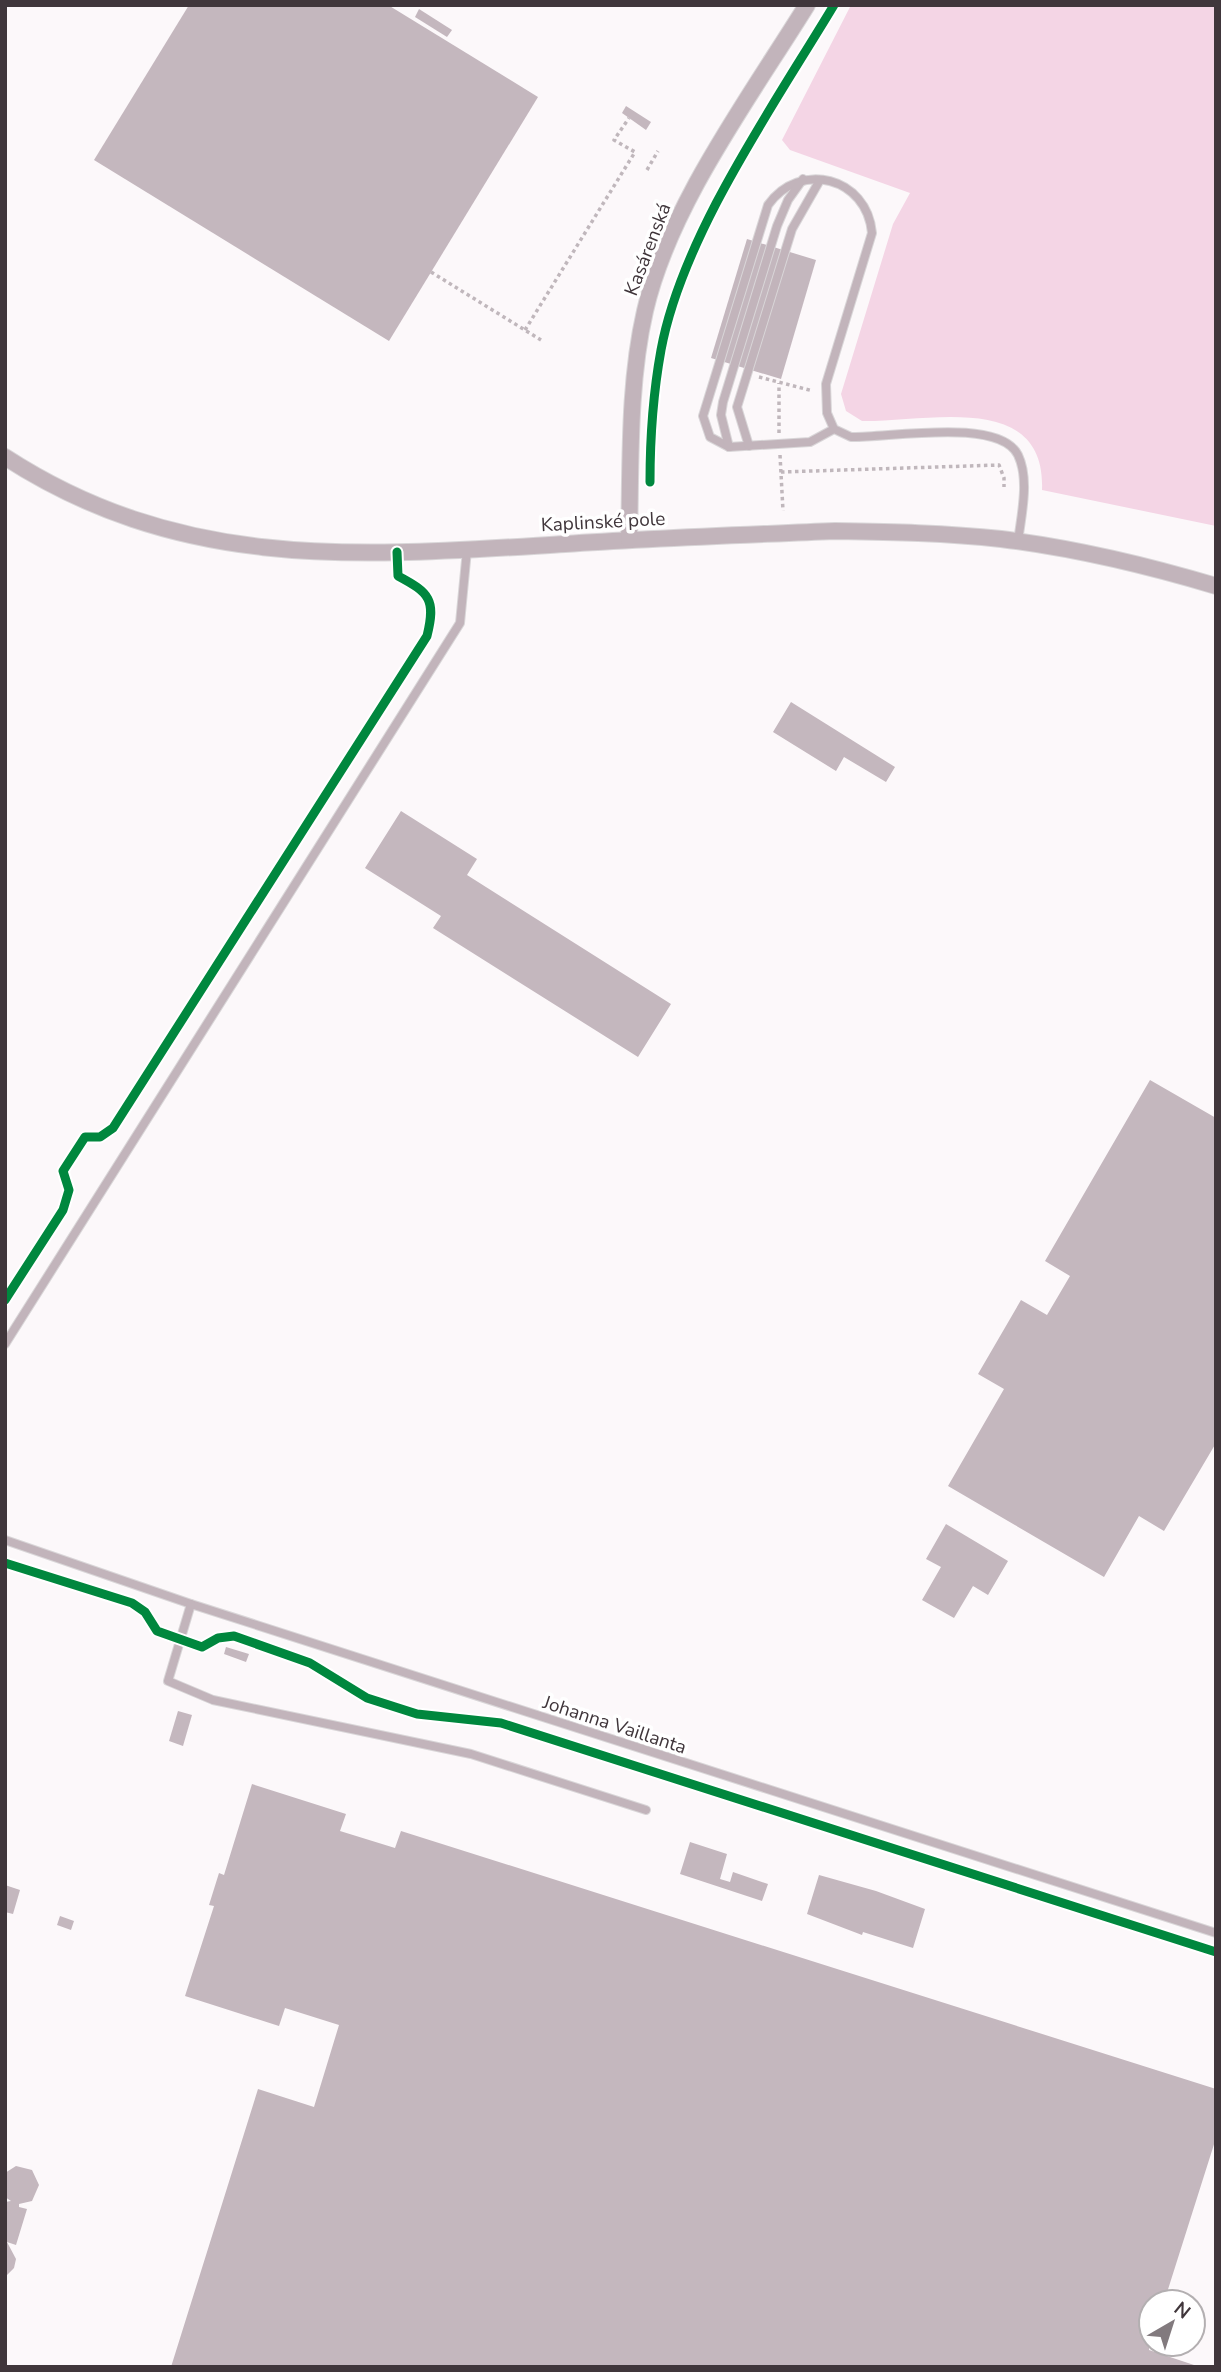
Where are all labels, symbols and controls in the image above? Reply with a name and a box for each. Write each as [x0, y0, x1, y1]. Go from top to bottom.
street label: Kasárenská [618, 199, 678, 299]
street label: Kaplinské pole [540, 506, 666, 538]
street label: Johanna Vaillanta [539, 1689, 690, 1760]
north arrow [1137, 2288, 1207, 2358]
text: N [1168, 2296, 1196, 2325]

